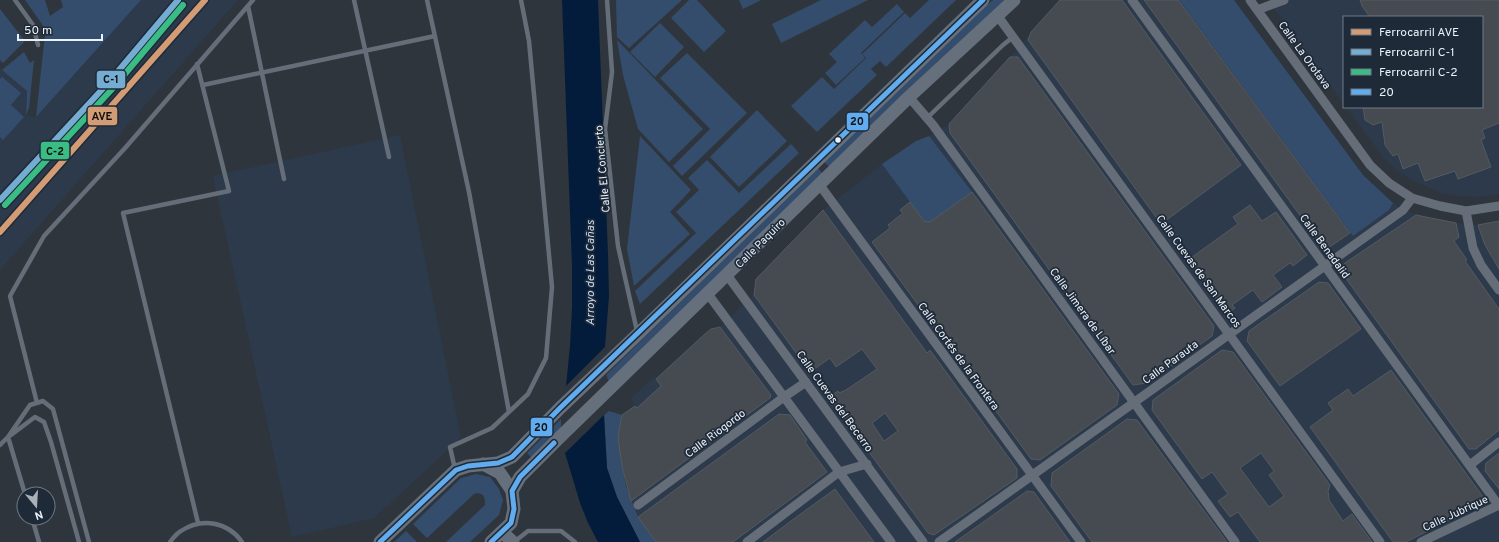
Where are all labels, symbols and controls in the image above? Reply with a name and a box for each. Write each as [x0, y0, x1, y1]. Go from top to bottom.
scale bar [18, 16, 102, 42]
legend [1343, 16, 1483, 108]
street label: Calle La Orotava [1275, 19, 1334, 93]
text: 50 m [24, 23, 52, 39]
text: Ferrocarril AVE [1379, 25, 1459, 41]
text: Ferrocarril C-1 [1379, 45, 1455, 61]
text: Ferrocarril C-2 [1379, 65, 1458, 81]
line badge: C-1 [96, 70, 126, 89]
text: C-1 [103, 73, 119, 87]
text: 20 [1379, 85, 1394, 101]
line badge: AVE [87, 106, 118, 126]
text: AVE [92, 110, 113, 124]
line badge: 20 [846, 112, 869, 131]
text: 20 [850, 115, 864, 129]
street label: Calle El Concierto [592, 125, 614, 213]
unlabelled marker [833, 135, 843, 145]
line badge: C-2 [40, 141, 70, 160]
text: C-2 [46, 145, 64, 159]
street label: Calle Cuevas de San Marcos [1152, 212, 1244, 331]
street label: Calle Benadalid [1296, 212, 1352, 282]
street label: Calle Paquiro [733, 216, 789, 272]
water label: Arroyo de Las Cañas [583, 220, 599, 326]
street label: Calle Jimera de Líbar [1046, 265, 1119, 358]
street label: Calle Cortés de la Frontera [914, 300, 1002, 413]
street label: Calle Parauta [1140, 338, 1201, 388]
street label: Calle Cuevas del Becerro [793, 348, 876, 455]
street label: Calle Riogordo [683, 407, 749, 461]
line badge: 20 [530, 417, 553, 437]
text: 20 [534, 421, 548, 435]
north arrow [16, 486, 56, 526]
street label: Calle Jubrique [1420, 493, 1491, 535]
text: N [33, 507, 45, 522]

